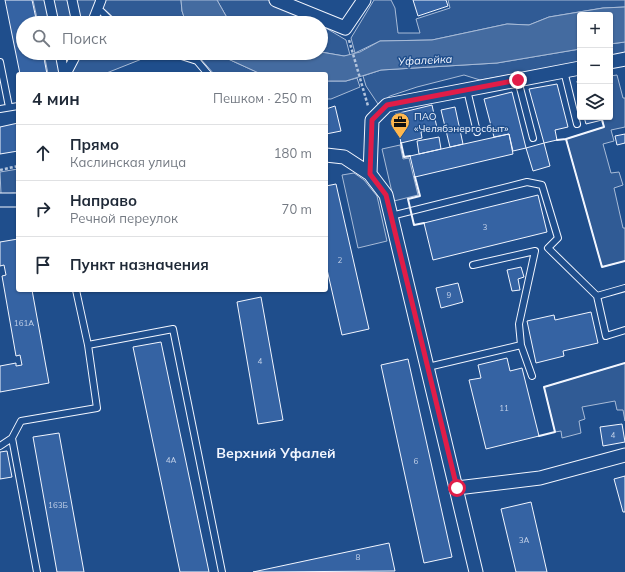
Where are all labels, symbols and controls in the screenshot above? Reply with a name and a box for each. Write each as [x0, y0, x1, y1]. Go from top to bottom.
map controls [577, 12, 613, 120]
button: + [577, 12, 613, 48]
search box [16, 16, 328, 60]
icon: search [30, 27, 52, 49]
text: Поиск [62, 29, 107, 48]
button: − [577, 48, 613, 84]
water label: Уфалейка [397, 52, 453, 68]
route end [509, 71, 527, 89]
button: layers [577, 84, 613, 120]
text: 4 мин [32, 88, 80, 109]
text: Пешком · 250 m [213, 90, 312, 106]
place label: ПАО «Челябэнергосбыт» [414, 110, 509, 135]
office icon: ПАО «Челябэнергосбыт» [389, 111, 411, 139]
text: Прямо [70, 135, 119, 154]
icon: ahead [32, 142, 54, 164]
text: 180 m [274, 145, 312, 161]
text: Каслинская улица [70, 154, 186, 170]
text: Направо [70, 191, 137, 210]
icon: right [32, 198, 54, 220]
text: 70 m [282, 201, 312, 217]
text: Речной переулок [70, 210, 178, 226]
house number: 3 [483, 222, 488, 232]
icon: arrive [32, 254, 54, 276]
text: Пункт назначения [70, 255, 209, 274]
house number: 2 [338, 255, 343, 265]
house number: 9 [447, 290, 452, 300]
house number: 161А [14, 318, 34, 328]
house number: 4 [258, 356, 263, 366]
house number: 11 [499, 403, 509, 413]
house number: 4 [611, 430, 616, 440]
district label: Верхний Уфалей [216, 444, 336, 462]
house number: 4А [166, 455, 176, 465]
house number: 6 [414, 456, 419, 466]
route start [448, 479, 466, 497]
house number: 163Б [48, 500, 68, 510]
house number: 3А [519, 535, 529, 545]
house number: 8 [356, 552, 361, 562]

